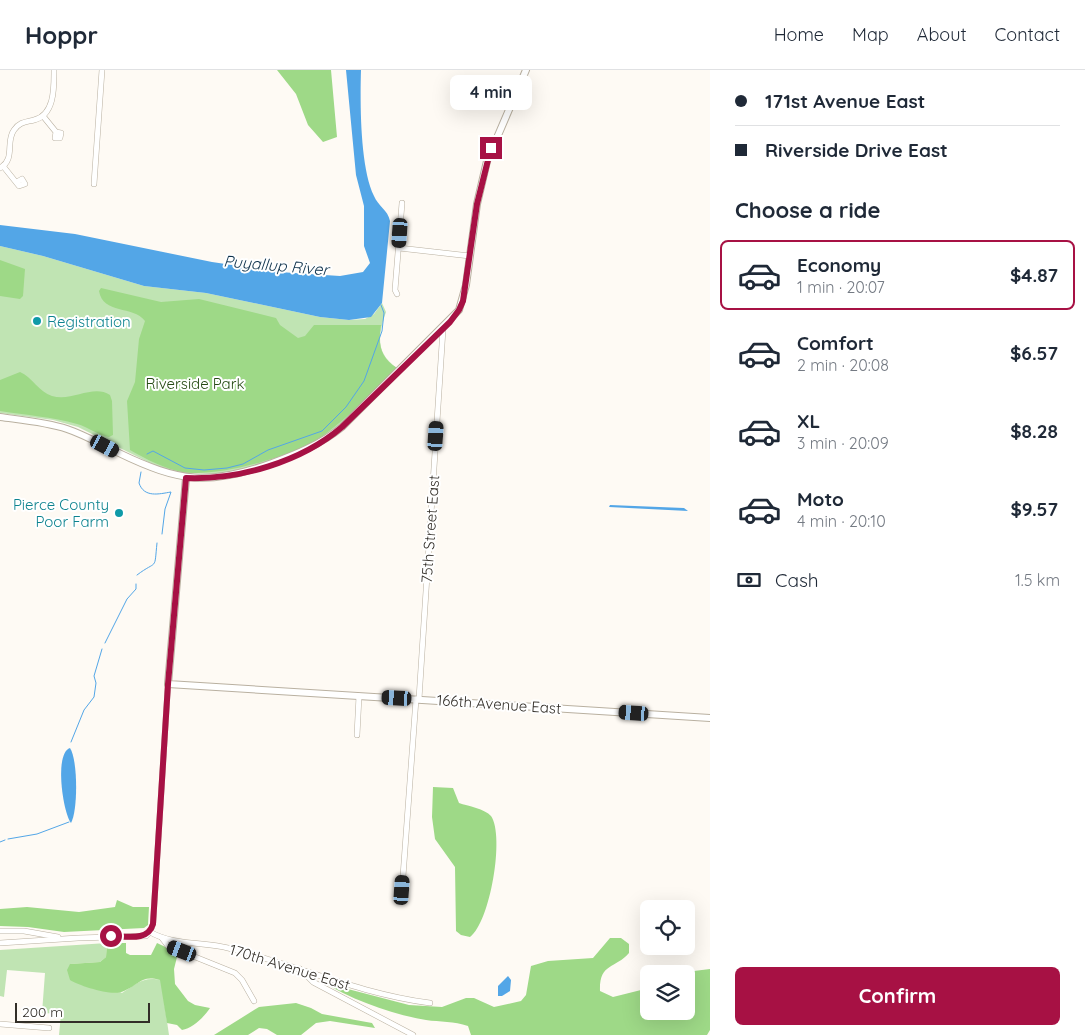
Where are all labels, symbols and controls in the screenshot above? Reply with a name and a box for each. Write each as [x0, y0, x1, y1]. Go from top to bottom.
text: Hoppr [25, 20, 98, 50]
text: Home [774, 23, 824, 46]
text: Map [852, 23, 889, 46]
text: About [917, 23, 967, 46]
text: Contact [995, 23, 1060, 46]
callout: 4 min [450, 75, 532, 110]
text: 4 min [470, 82, 512, 102]
text: 171st Avenue East [765, 89, 925, 113]
route end [480, 137, 502, 159]
text: Riverside Drive East [765, 138, 948, 162]
text: Choose a ride [735, 196, 880, 224]
car [391, 218, 408, 248]
water label: Puyallup River [223, 250, 331, 280]
icon: car [737, 253, 782, 298]
text: Economy [797, 253, 881, 277]
text: $4.87 [1010, 263, 1058, 287]
text: 1 min · 20:07 [797, 277, 885, 297]
place label: Registration [47, 312, 131, 331]
marker: Registration [31, 315, 43, 327]
icon: car [737, 331, 782, 376]
text: Comfort [797, 331, 874, 355]
text: $6.57 [1010, 341, 1058, 365]
text: 2 min · 20:08 [797, 355, 889, 375]
park label: Riverside Park [145, 374, 245, 393]
icon: car [737, 409, 782, 454]
text: XL [797, 409, 820, 433]
text: $8.28 [1010, 419, 1058, 443]
car [427, 421, 444, 451]
car [88, 432, 121, 460]
text: 3 min · 20:09 [797, 433, 889, 453]
street label: 75th Street East [417, 474, 443, 584]
icon: car [737, 487, 782, 532]
text: Moto [797, 487, 844, 511]
place label: Pierce County Poor Farm [13, 495, 109, 531]
text: $9.57 [1011, 497, 1058, 521]
marker: Pierce County Poor Farm [113, 507, 125, 519]
text: 4 min · 20:10 [797, 511, 886, 531]
icon: cash [735, 566, 763, 594]
text: Cash [775, 568, 819, 592]
text: 1.5 km [1015, 570, 1060, 590]
car [381, 690, 412, 706]
street label: 166th Avenue East [436, 690, 562, 718]
car [618, 704, 649, 722]
car [393, 875, 410, 905]
map controls [640, 900, 695, 1020]
button: locate [640, 900, 695, 955]
route start [100, 925, 122, 947]
car [165, 939, 198, 963]
street label: 170th Avenue East [227, 940, 353, 994]
button: layers [640, 965, 695, 1020]
button: Confirm [735, 967, 1060, 1025]
scale bar [15, 1000, 150, 1023]
text: 200 m [22, 1003, 63, 1021]

